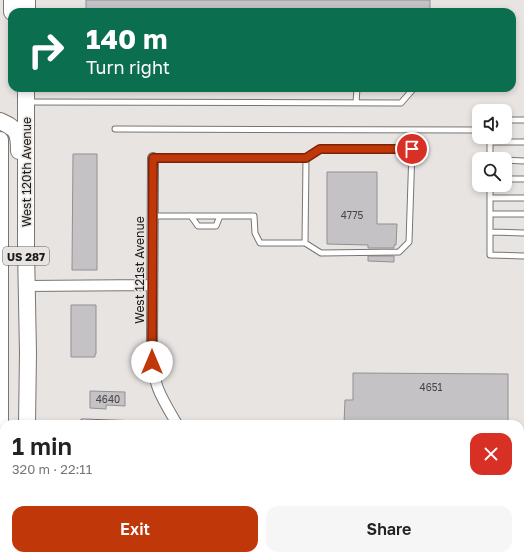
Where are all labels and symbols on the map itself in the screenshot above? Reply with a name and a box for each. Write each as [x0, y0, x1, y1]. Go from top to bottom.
street label: West 120th Avenue [19, 117, 34, 227]
pin [395, 132, 429, 166]
house number: 4775 [341, 209, 363, 221]
street label: West 121st Avenue [132, 216, 147, 324]
road number: US 287 [3, 247, 49, 265]
position arrow [131, 341, 173, 383]
house number: 4651 [420, 381, 443, 393]
house number: 4640 [96, 393, 120, 405]

